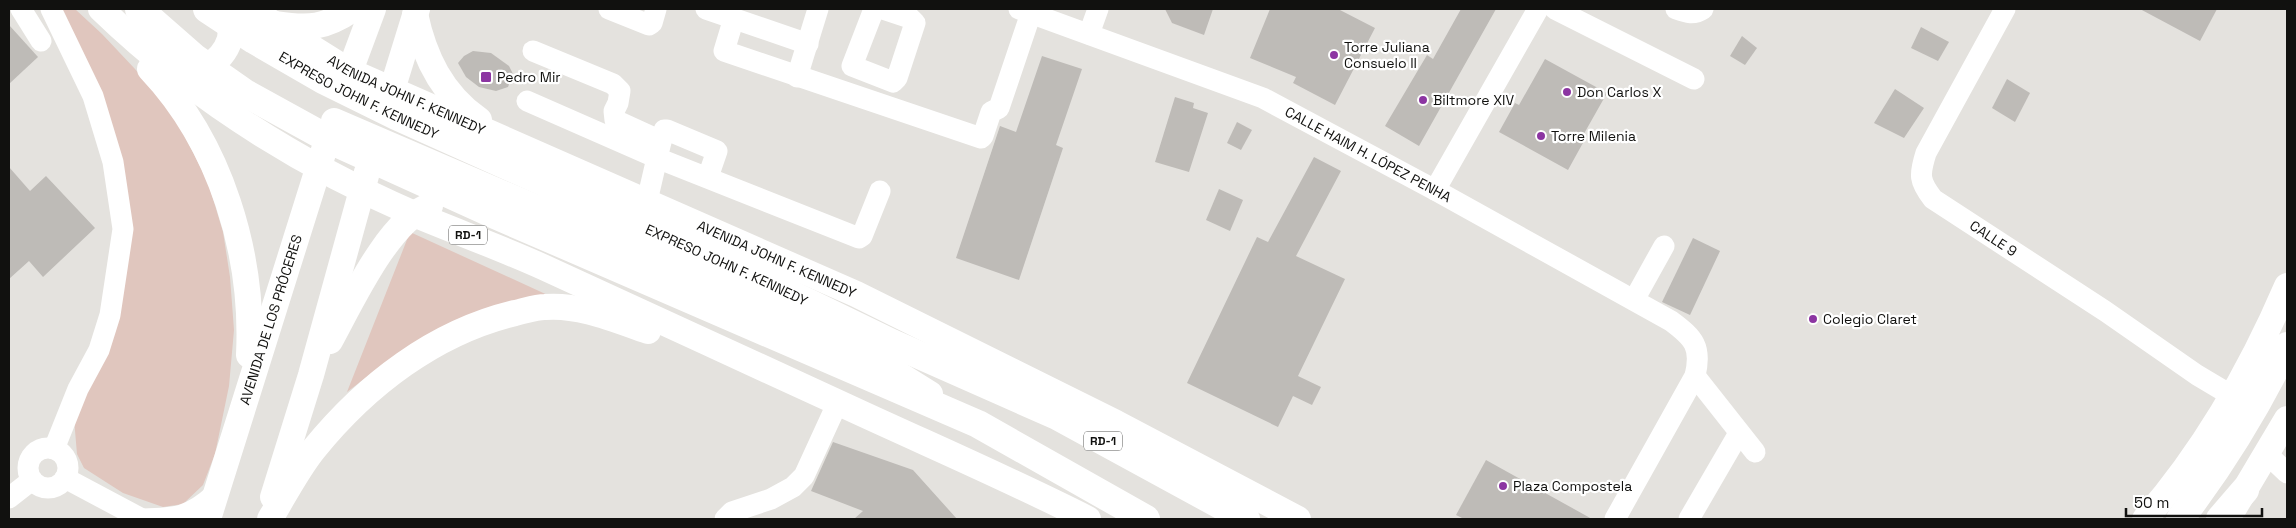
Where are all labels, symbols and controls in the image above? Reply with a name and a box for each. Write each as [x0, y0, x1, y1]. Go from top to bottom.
place label: Torre Juliana Consuelo II [1344, 38, 1430, 72]
street label: EXPRESO JOHN F. KENNEDY [276, 47, 442, 143]
marker: Torre Juliana Consuelo II [1328, 49, 1340, 61]
street label: AVENIDA JOHN F. KENNEDY [324, 51, 489, 139]
place label: Pedro Mir [497, 68, 561, 86]
marker: Pedro Mir [479, 70, 493, 84]
place label: Don Carlos X [1577, 83, 1661, 101]
marker: Don Carlos X [1561, 86, 1573, 98]
place label: Biltmore XIV [1433, 91, 1515, 109]
marker: Biltmore XIV [1417, 94, 1429, 106]
street label: CALLE HAIM H. LÓPEZ PENHA [1282, 102, 1455, 206]
place label: Torre Milenia [1551, 127, 1636, 145]
marker: Torre Milenia [1535, 130, 1547, 142]
street label: AVENIDA JOHN F. KENNEDY [694, 216, 859, 302]
street label: CALLE 9 [1966, 216, 2021, 260]
street label: EXPRESO JOHN F. KENNEDY [643, 220, 811, 310]
road number: RD-1 [449, 226, 487, 244]
street label: AVENIDA DE LOS PRÓCERES [235, 232, 306, 407]
place label: Colegio Claret [1823, 310, 1917, 328]
marker: Colegio Claret [1807, 313, 1819, 325]
road number: RD-1 [1084, 432, 1122, 451]
place label: Plaza Compostela [1513, 477, 1632, 495]
marker: Plaza Compostela [1497, 480, 1509, 492]
scale bar [2126, 486, 2262, 518]
text: 50 m [2134, 493, 2169, 512]

